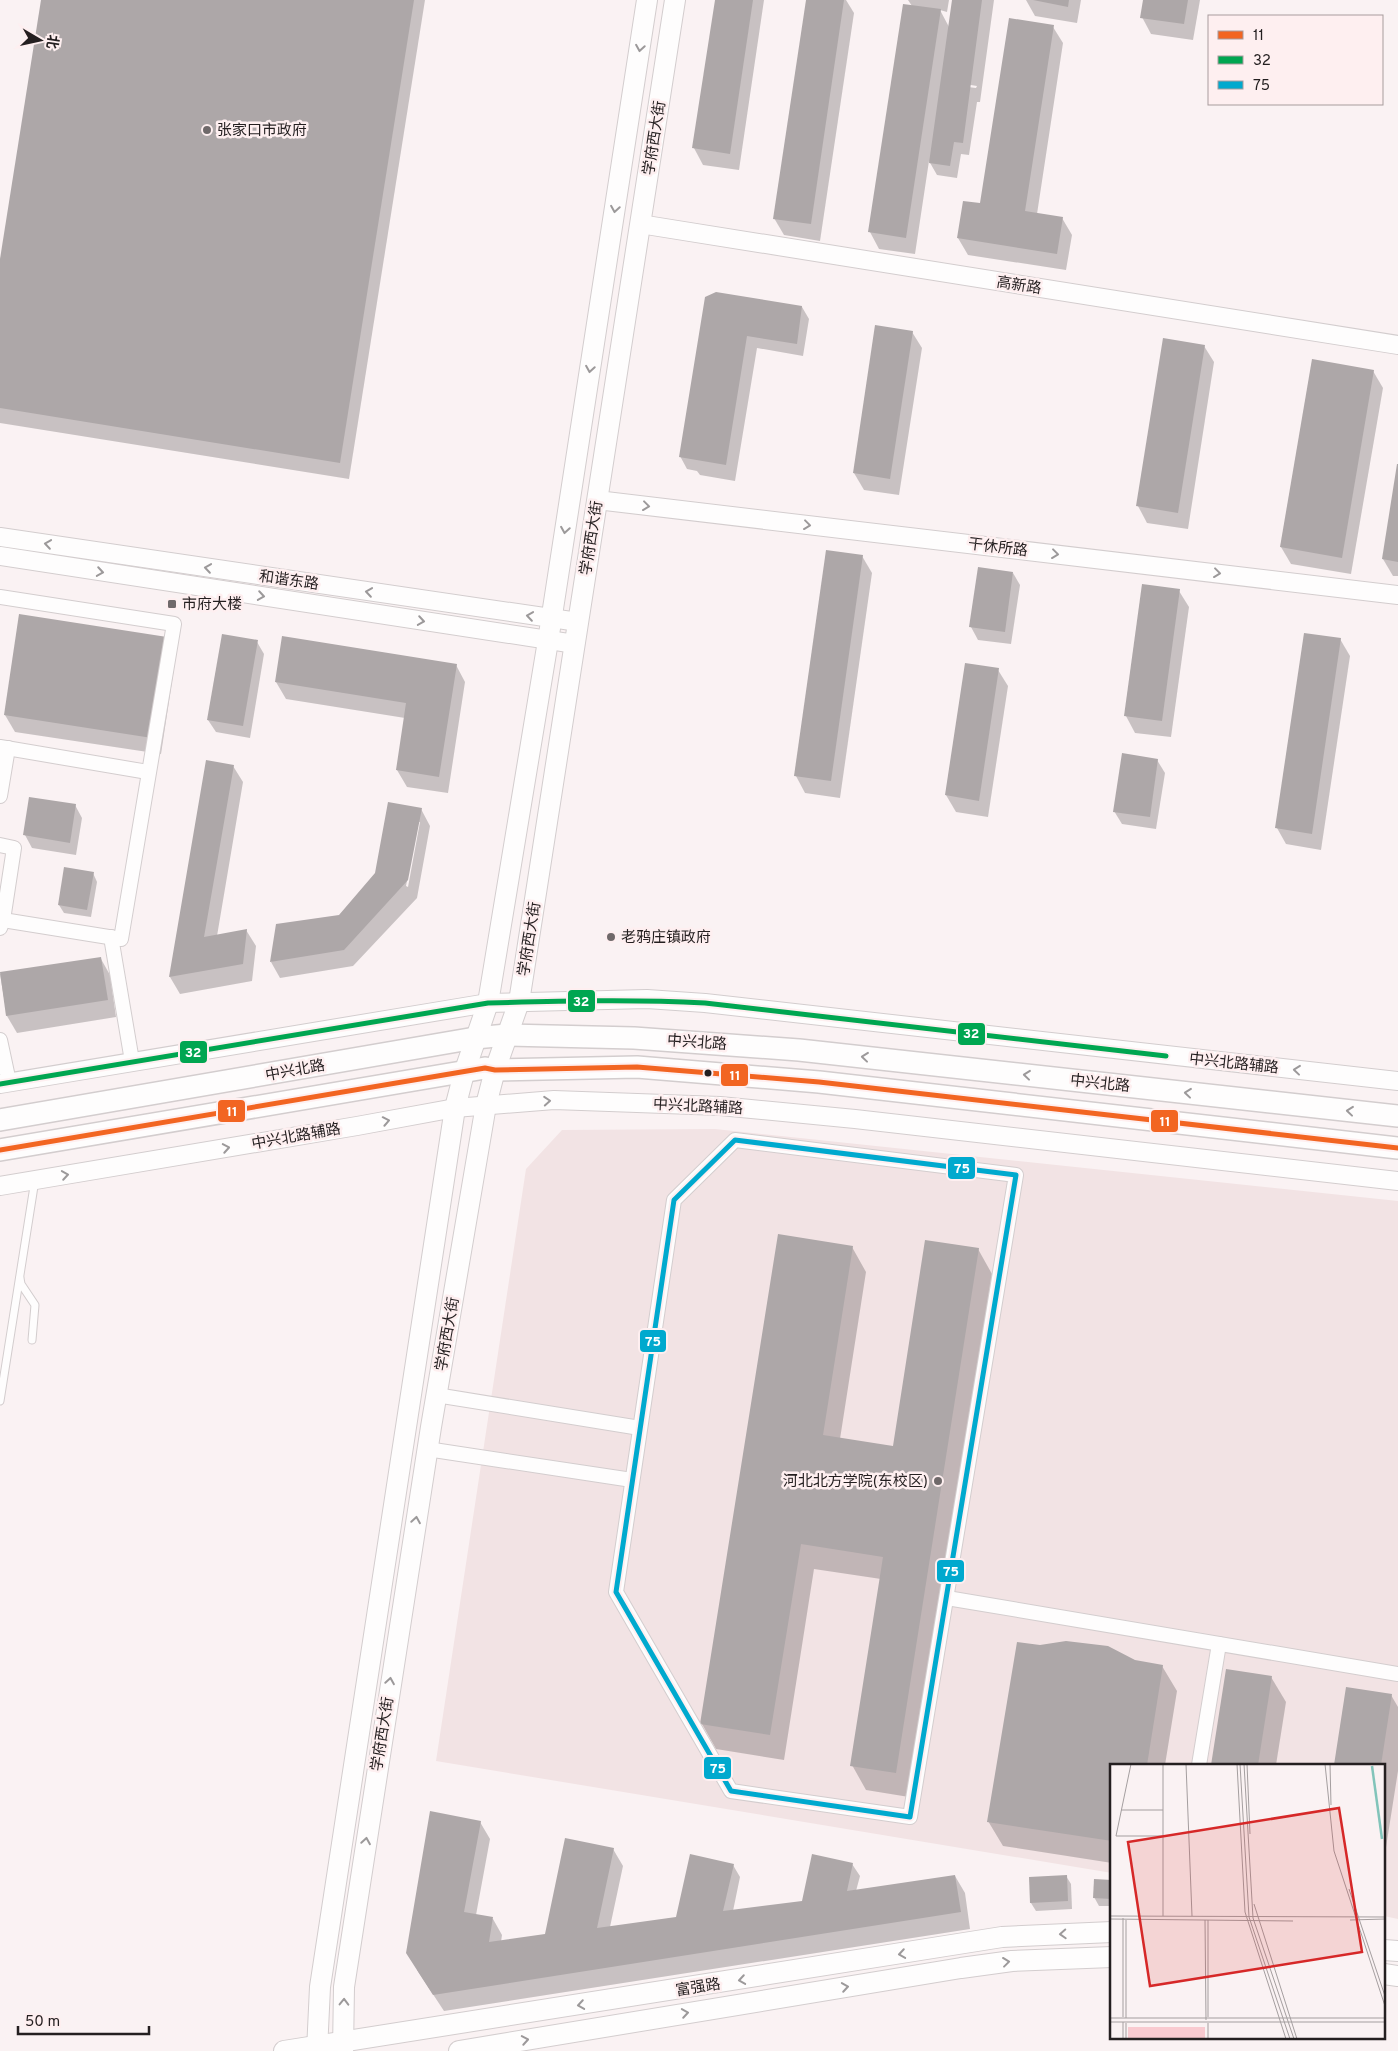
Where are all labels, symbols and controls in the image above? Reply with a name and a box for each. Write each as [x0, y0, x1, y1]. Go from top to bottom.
north arrow [15, 15, 65, 65]
legend [1208, 15, 1383, 105]
text: 11 [1253, 27, 1264, 46]
text: 北 [42, 34, 61, 50]
one-way arrow [635, 45, 646, 53]
text: 32 [1253, 52, 1271, 71]
text: 75 [1253, 77, 1270, 96]
street label: 学府西大街 [640, 100, 671, 177]
place label: 张家口市政府 [217, 122, 307, 141]
marker: 张家口市政府 [201, 124, 213, 136]
one-way arrow [610, 205, 621, 213]
street label: 高新路 [995, 274, 1042, 299]
one-way arrow [585, 366, 596, 374]
street label: 学府西大街 [577, 500, 608, 577]
one-way arrow [642, 500, 650, 511]
one-way arrow [803, 519, 811, 530]
one-way arrow [560, 526, 571, 534]
street label: 干休所路 [967, 534, 1029, 562]
one-way arrow [43, 539, 51, 550]
one-way arrow [1051, 548, 1059, 559]
one-way arrow [204, 563, 212, 574]
one-way arrow [96, 566, 104, 576]
street label: 和谐东路 [258, 567, 320, 595]
one-way arrow [1213, 567, 1221, 578]
one-way arrow [365, 587, 373, 597]
one-way arrow [256, 591, 265, 601]
place label: 市府大楼 [182, 596, 242, 615]
marker: 市府大楼 [166, 598, 178, 610]
one-way arrow [525, 611, 534, 621]
one-way arrow [418, 615, 426, 626]
street label: 学府西大街 [515, 901, 546, 978]
place label: 老鸦庄镇政府 [621, 929, 711, 948]
marker: 老鸦庄镇政府 [605, 931, 617, 943]
line badge: 32 [567, 989, 596, 1013]
text: 32 [573, 994, 589, 1011]
line badge: 32 [957, 1022, 986, 1046]
text: 32 [963, 1026, 979, 1043]
street label: 中兴北路 [666, 1031, 728, 1055]
line badge: 32 [179, 1040, 208, 1064]
text: 32 [185, 1045, 201, 1062]
street label: 中兴北路辅路 [1188, 1049, 1280, 1079]
one-way arrow [861, 1052, 869, 1063]
street label: 中兴北路 [264, 1056, 326, 1086]
line badge: 11 [720, 1063, 749, 1087]
one-way arrow [1293, 1065, 1301, 1076]
unlabelled marker [703, 1068, 713, 1078]
text: 11 [729, 1068, 741, 1085]
one-way arrow [1022, 1070, 1030, 1081]
street label: 中兴北路 [1069, 1071, 1131, 1097]
one-way arrow [1184, 1088, 1192, 1099]
one-way arrow [543, 1095, 551, 1106]
street label: 中兴北路辅路 [652, 1095, 743, 1119]
line badge: 11 [217, 1099, 246, 1123]
text: 11 [226, 1104, 238, 1121]
one-way arrow [1345, 1106, 1353, 1117]
line badge: 11 [1150, 1109, 1179, 1133]
text: 11 [1159, 1114, 1171, 1131]
one-way arrow [381, 1116, 390, 1126]
street label: 中兴北路辅路 [250, 1119, 342, 1155]
one-way arrow [222, 1143, 230, 1154]
line badge: 75 [947, 1156, 976, 1180]
text: 75 [954, 1161, 970, 1178]
one-way arrow [61, 1170, 70, 1180]
street label: 学府西大街 [433, 1296, 464, 1373]
line badge: 75 [639, 1329, 667, 1353]
text: 75 [645, 1334, 661, 1351]
place label: 河北北方学院(东校区) [783, 1472, 928, 1492]
marker: 河北北方学院(东校区) [932, 1475, 944, 1487]
one-way arrow [410, 1516, 421, 1524]
line badge: 75 [936, 1559, 965, 1583]
text: 75 [943, 1564, 959, 1581]
one-way arrow [385, 1676, 395, 1685]
street label: 学府西大街 [368, 1696, 399, 1773]
line badge: 75 [703, 1756, 732, 1780]
text: 75 [710, 1761, 726, 1778]
inset map [1110, 1764, 1386, 2038]
one-way arrow [360, 1837, 370, 1846]
one-way arrow [1059, 1928, 1067, 1939]
one-way arrow [898, 1948, 906, 1958]
one-way arrow [1002, 1957, 1010, 1968]
one-way arrow [737, 1974, 746, 1984]
street label: 富强路 [675, 1976, 722, 2001]
one-way arrow [841, 1982, 850, 1992]
one-way arrow [338, 1998, 349, 2006]
one-way arrow [577, 1999, 585, 2009]
scale bar [18, 2004, 149, 2036]
one-way arrow [680, 2008, 689, 2018]
text: 50 m [25, 2013, 60, 2032]
one-way arrow [520, 2035, 529, 2045]

